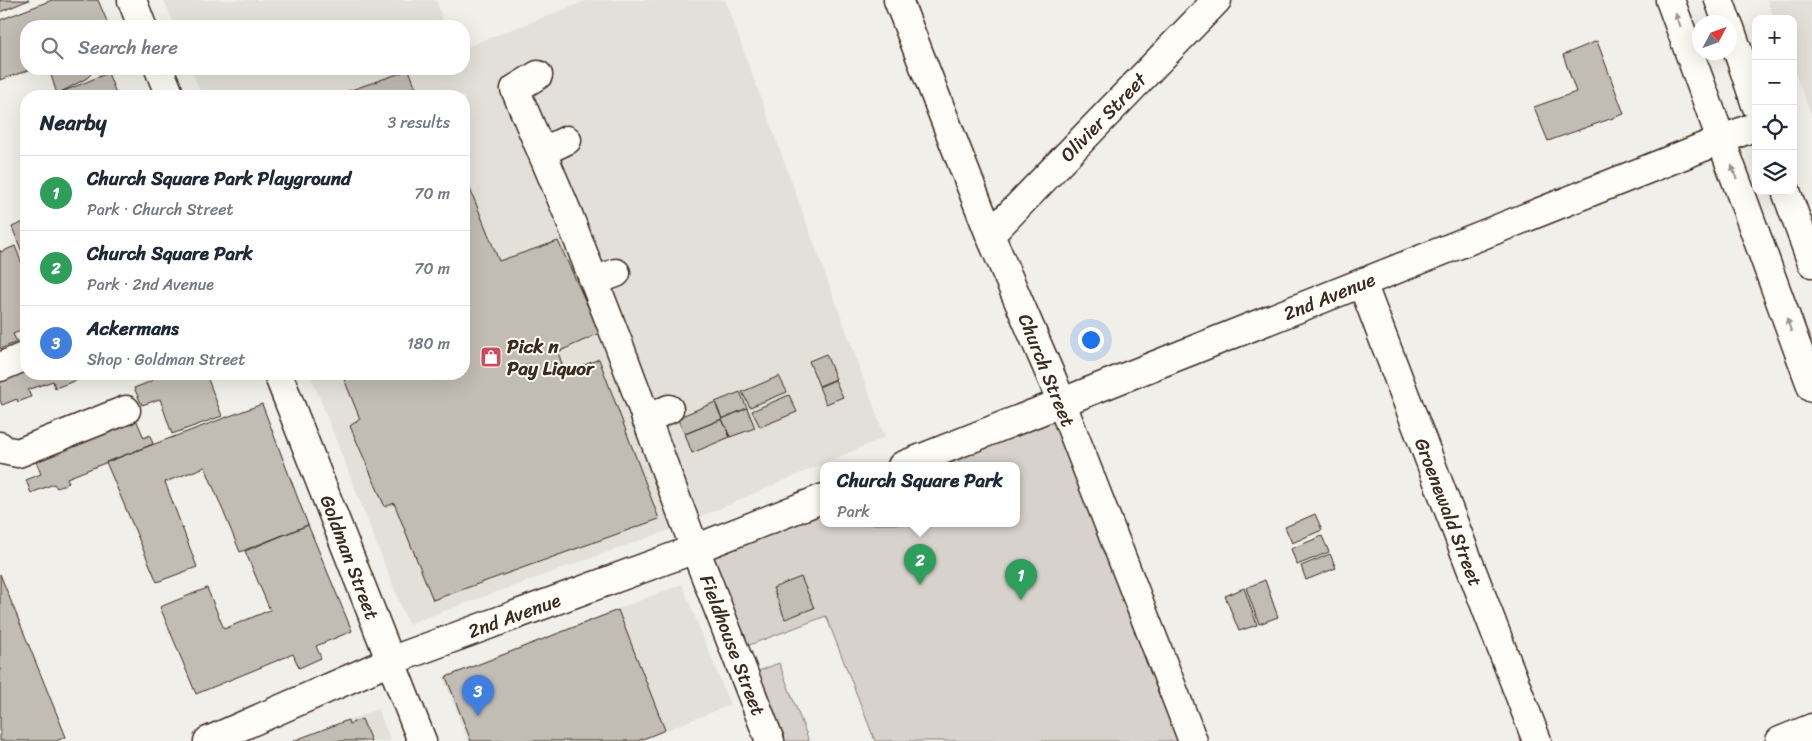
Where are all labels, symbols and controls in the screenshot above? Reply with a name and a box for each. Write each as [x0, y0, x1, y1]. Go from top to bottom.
one-way arrow [1674, 12, 1682, 27]
north arrow [1692, 15, 1737, 60]
map controls [1752, 15, 1797, 195]
button: + [1752, 15, 1797, 60]
search box [20, 20, 470, 75]
text: Search here [78, 31, 178, 64]
icon: search [38, 34, 66, 62]
button: − [1752, 60, 1797, 105]
street label: Olivier Street [1052, 64, 1156, 170]
text: Nearby [40, 104, 106, 142]
button: locate [1752, 105, 1797, 150]
text: 3 results [387, 108, 450, 137]
button: layers [1752, 150, 1797, 195]
text: Church Square Park Playground [87, 162, 351, 195]
one-way arrow [1730, 165, 1737, 180]
text: 1 [53, 179, 59, 208]
text: 70 m [414, 179, 450, 208]
text: Park · Church Street [87, 195, 233, 224]
text: Church Square Park [87, 237, 253, 270]
text: 2 [51, 254, 61, 283]
text: 70 m [414, 254, 450, 283]
street label: 2nd Avenue [1278, 263, 1380, 330]
text: Park · 2nd Avenue [87, 270, 214, 299]
street label: Church Street [1009, 308, 1084, 432]
text: Ackermans [87, 312, 179, 345]
one-way arrow [1785, 317, 1793, 332]
your location [1078, 327, 1104, 353]
text: 3 [52, 329, 60, 358]
text: 180 m [407, 329, 450, 358]
place label: Pick n Pay Liquor [507, 330, 595, 385]
text: Shop · Goldman Street [87, 345, 245, 374]
shop icon: Pick n Pay Liquor [479, 345, 503, 369]
street label: Groenewald Street [1405, 433, 1492, 591]
popup [820, 462, 1020, 527]
text: Church Square Park [837, 464, 1003, 497]
street label: Goldman Street [311, 490, 388, 624]
text: Park [837, 497, 870, 526]
pin: 2 [904, 544, 936, 585]
pin: 1 [1005, 559, 1037, 600]
street label: Fieldhouse Street [690, 570, 775, 721]
street label: 2nd Avenue [463, 583, 565, 648]
pin: 3 [462, 675, 494, 716]

